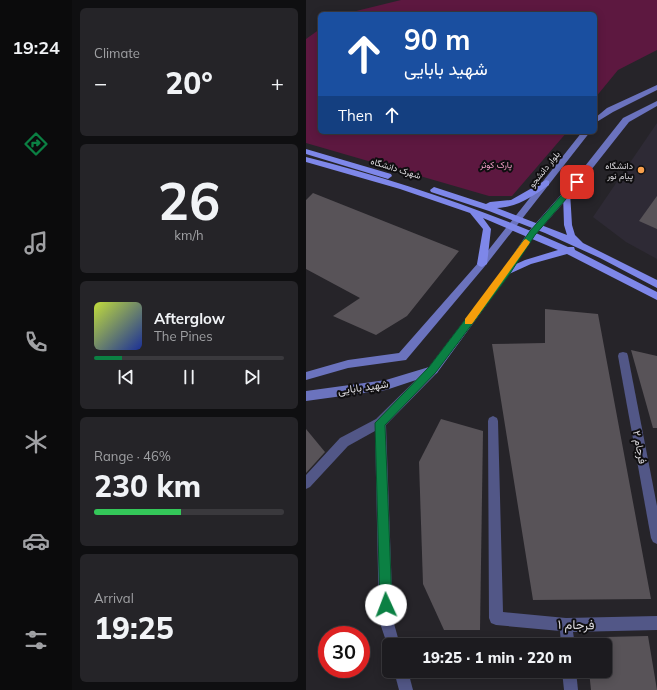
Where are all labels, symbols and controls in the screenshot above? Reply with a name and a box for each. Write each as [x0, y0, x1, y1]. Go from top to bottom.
text: 90 m [404, 22, 470, 57]
icon: ahead [338, 28, 390, 80]
text: 19:24 [12, 36, 60, 59]
text: Climate [94, 45, 140, 61]
text: شهید بابایی [404, 57, 488, 80]
text: 20° [165, 64, 213, 102]
text: − [94, 69, 107, 97]
text: + [271, 69, 284, 97]
icon: ahead [381, 104, 403, 126]
text: Then [338, 106, 373, 125]
icon: directions [22, 130, 50, 158]
street label: بلوار دانشجو [526, 148, 563, 190]
street label: شهرک دانشگاه [369, 155, 423, 182]
park label: پارک کوثر [479, 159, 512, 171]
place label: دانشگاه پیام نور [605, 160, 633, 182]
pin [560, 165, 594, 199]
marker: دانشگاه پیام نور [636, 165, 646, 175]
text: 26 [158, 168, 220, 233]
icon: arrive [566, 171, 588, 193]
text: km/h [174, 227, 204, 243]
icon: music [22, 229, 50, 257]
text: Afterglow [154, 309, 225, 328]
icon: phone [22, 328, 50, 356]
text: The Pines [154, 328, 213, 344]
icon: previous [115, 366, 137, 388]
icon: pause [178, 366, 200, 388]
icon: next [241, 366, 263, 388]
street label: شهید بابایی [337, 376, 390, 397]
icon: climate [22, 428, 50, 456]
street label: فرجام ۲ [629, 429, 650, 465]
text: Range · 46% [94, 448, 171, 464]
text: 230 km [94, 467, 201, 505]
icon: car [22, 527, 50, 555]
position arrow [365, 584, 407, 626]
text: Arrival [94, 590, 134, 606]
text: 19:25 [94, 609, 174, 647]
street label: فرجام ۱ [557, 616, 595, 633]
icon: filters [22, 626, 50, 654]
speed limit sign: 30 [318, 626, 370, 678]
text: 19:25 · 1 min · 220 m [422, 648, 572, 667]

